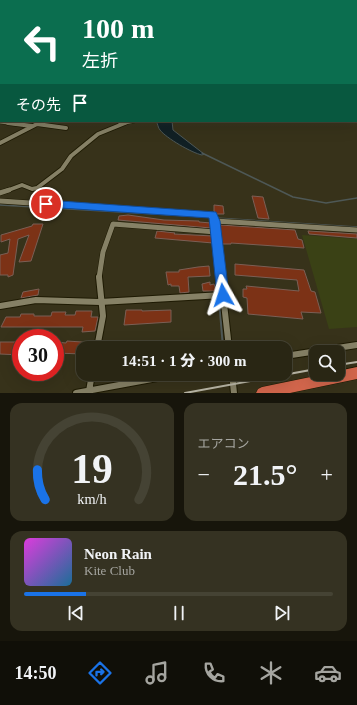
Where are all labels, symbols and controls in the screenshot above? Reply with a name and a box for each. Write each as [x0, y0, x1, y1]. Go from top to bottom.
text: 100 m [82, 13, 154, 44]
icon: left [16, 16, 68, 68]
text: 左折 [82, 51, 118, 71]
icon: arrive [69, 92, 91, 114]
text: その先 [16, 97, 61, 113]
pin [29, 187, 63, 221]
icon: arrive [35, 193, 57, 215]
position arrow [202, 274, 244, 316]
speed limit sign: 30 [12, 329, 64, 381]
map controls [309, 345, 345, 381]
button: search [309, 345, 345, 381]
text: 14:51 · 1 分 · 300 m [122, 353, 247, 369]
text: エアコン [198, 436, 250, 451]
text: 19 [71, 446, 113, 492]
text: 21.5° [233, 458, 298, 491]
text: − [198, 462, 210, 487]
text: + [321, 462, 333, 487]
text: km/h [77, 491, 106, 507]
text: Neon Rain [84, 546, 152, 562]
text: Kite Club [84, 563, 135, 578]
icon: previous [65, 602, 87, 624]
icon: pause [168, 602, 190, 624]
icon: next [271, 602, 293, 624]
icon: directions [86, 659, 114, 687]
icon: music [143, 659, 171, 687]
icon: phone [200, 659, 228, 687]
icon: climate [257, 659, 285, 687]
icon: car [314, 659, 342, 687]
text: 14:50 [15, 663, 57, 683]

